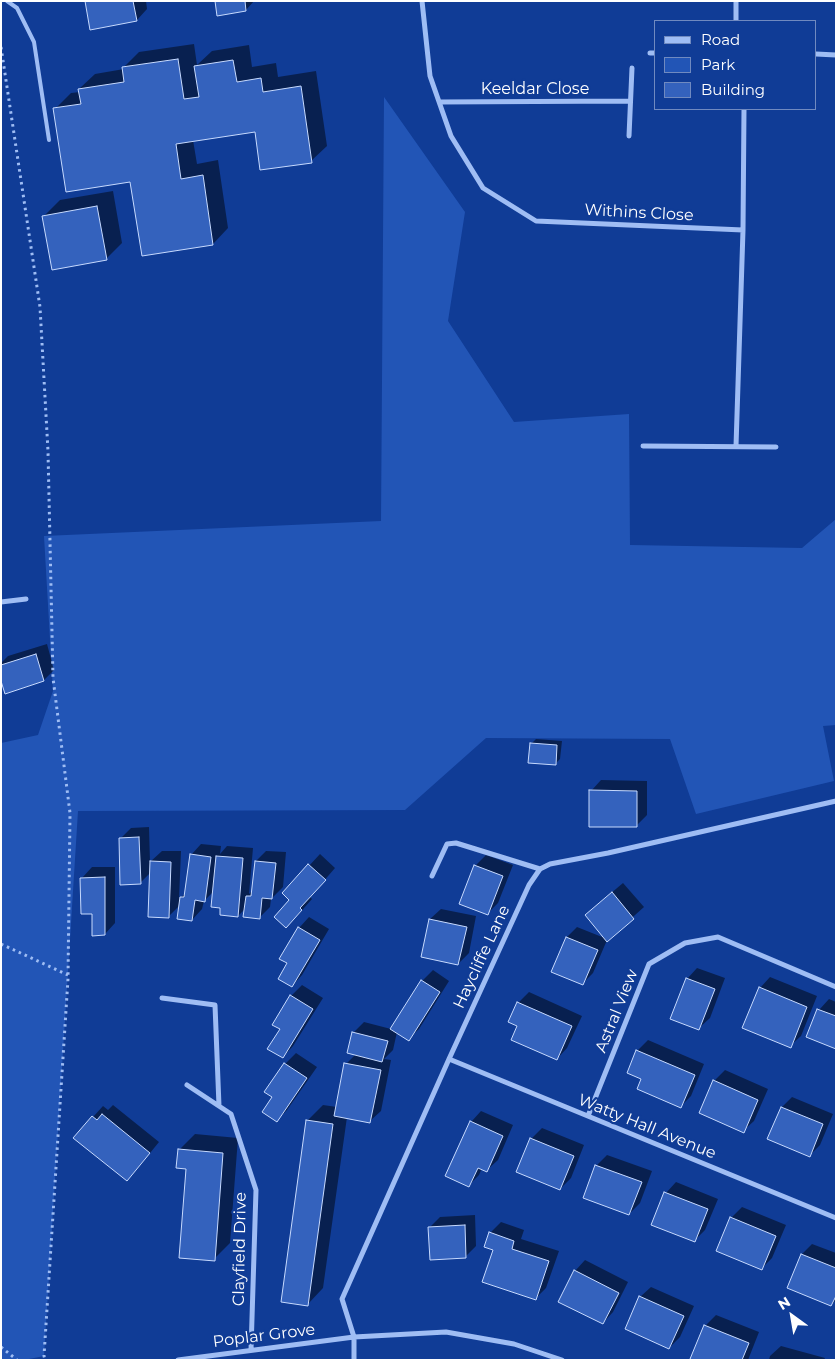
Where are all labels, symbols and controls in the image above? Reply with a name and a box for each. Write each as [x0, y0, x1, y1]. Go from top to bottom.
legend [654, 20, 817, 110]
text: Road [701, 30, 740, 49]
text: Park [701, 55, 735, 74]
street label: Keeldar Close [481, 79, 589, 99]
text: Building [701, 80, 765, 99]
street label: Withins Close [584, 201, 694, 225]
street label: Haycliffe Lane [450, 902, 514, 1012]
street label: Astral View [592, 967, 642, 1055]
street label: Watty Hall Avenue [575, 1091, 719, 1163]
street label: Clayfield Drive [229, 1192, 251, 1306]
north arrow [767, 1291, 817, 1341]
text: N [774, 1293, 794, 1314]
street label: Poplar Grove [212, 1320, 316, 1352]

